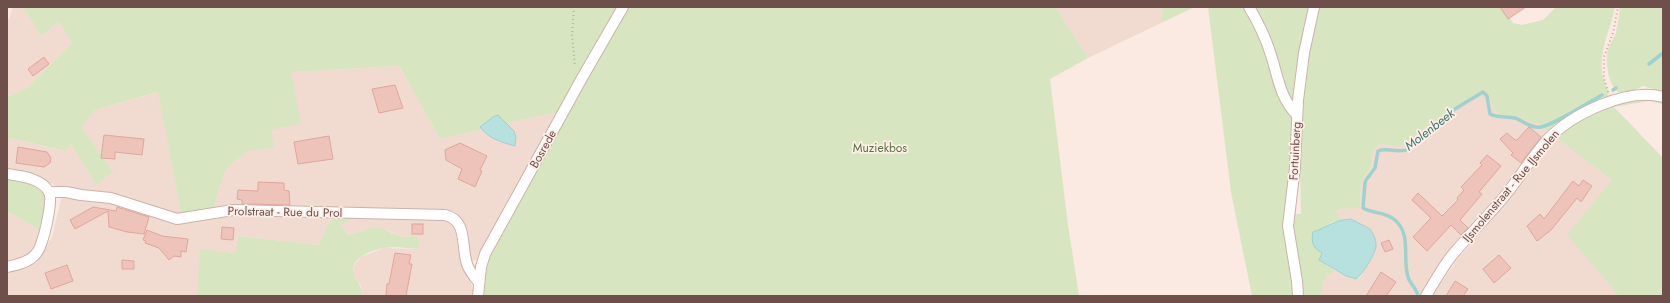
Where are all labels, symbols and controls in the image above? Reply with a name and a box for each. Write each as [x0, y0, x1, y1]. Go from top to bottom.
water label: Molenbeek [1400, 104, 1459, 155]
street label: Fortuinberg [1284, 121, 1306, 181]
street label: IJsmolenstraat - Rue IJsmolen [1458, 126, 1564, 246]
street label: Bosrede [525, 127, 561, 171]
park label: Muziekbos [853, 139, 907, 157]
street label: Prolstraat - Rue du Prol [228, 202, 342, 222]

